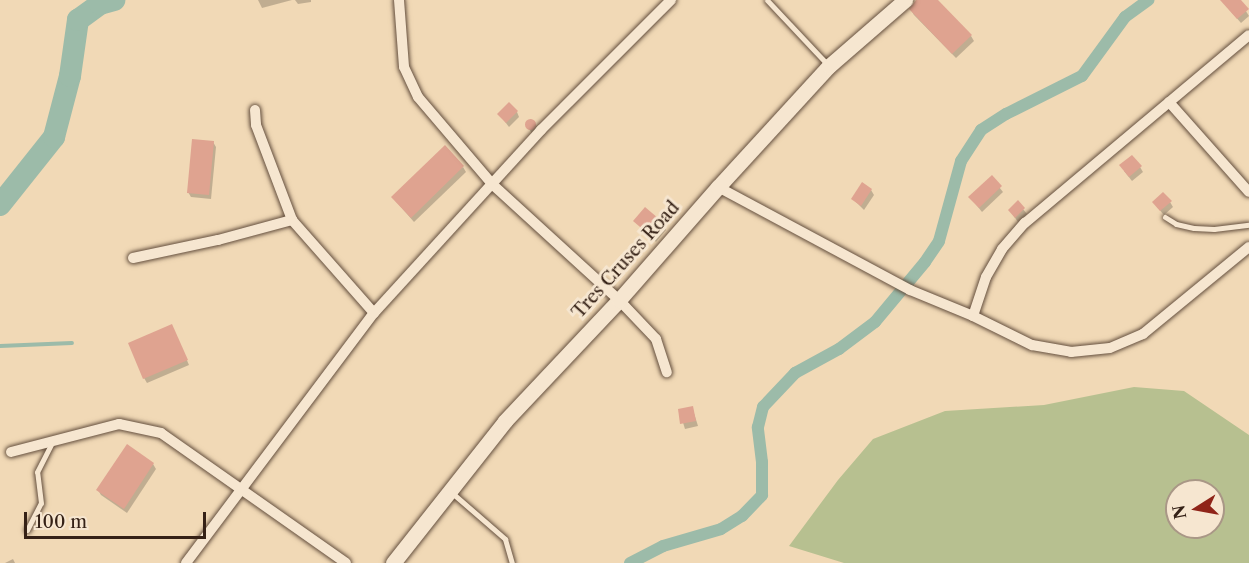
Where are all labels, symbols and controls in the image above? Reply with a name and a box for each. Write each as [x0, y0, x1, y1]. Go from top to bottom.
street label: Tres Cruses Road [568, 197, 684, 323]
north arrow [1165, 479, 1225, 539]
scale bar [27, 500, 208, 538]
text: N [1168, 503, 1190, 521]
text: 100 m [35, 511, 87, 533]

